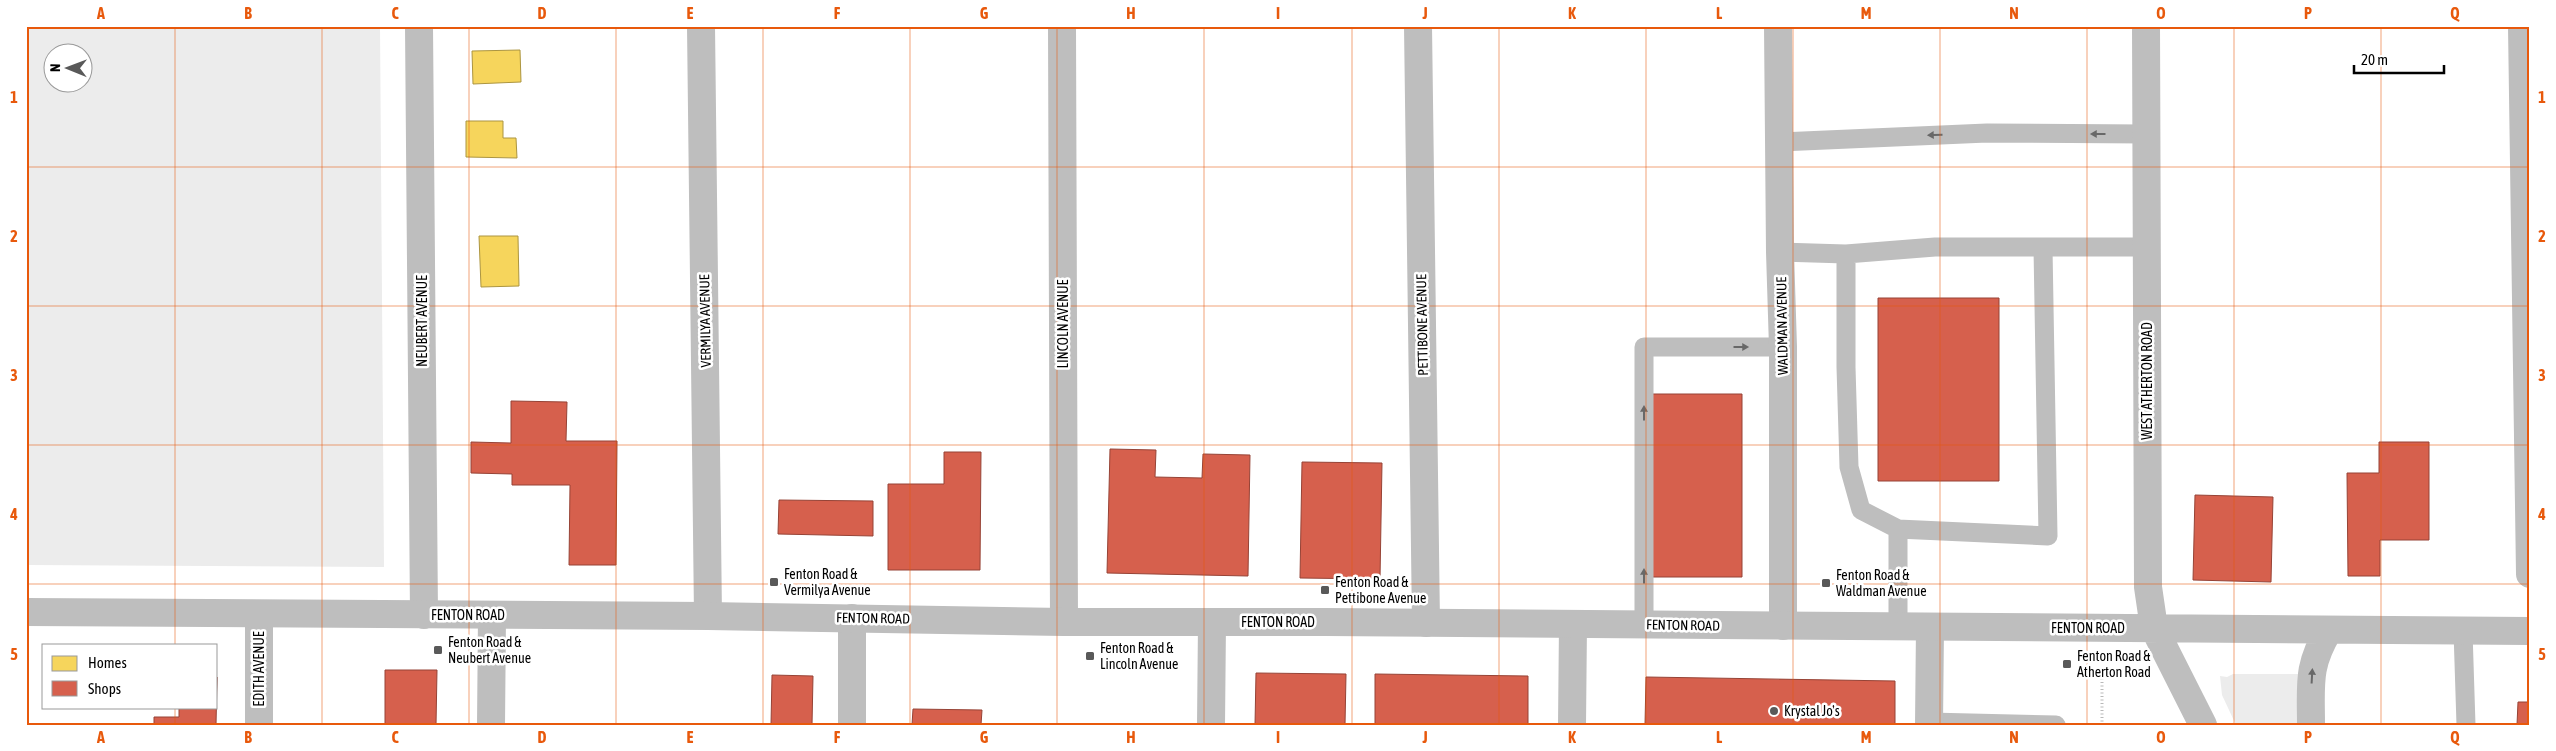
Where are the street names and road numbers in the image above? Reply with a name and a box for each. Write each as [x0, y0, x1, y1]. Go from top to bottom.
street label: VERMILYA AVENUE [696, 274, 714, 368]
street label: PETTIBONE AVENUE [1413, 274, 1431, 376]
street label: NEUBERT AVENUE [414, 275, 430, 367]
street label: WALDMAN AVENUE [1773, 277, 1791, 375]
street label: LINCOLN AVENUE [1055, 280, 1071, 368]
street label: WEST ATHERTON ROAD [2139, 322, 2155, 440]
street label: FENTON ROAD [431, 607, 505, 623]
street label: FENTON ROAD [836, 609, 910, 627]
street label: FENTON ROAD [1241, 614, 1315, 630]
street label: FENTON ROAD [1646, 616, 1720, 634]
street label: FENTON ROAD [2051, 620, 2125, 636]
street label: EDITH AVENUE [251, 631, 267, 707]

